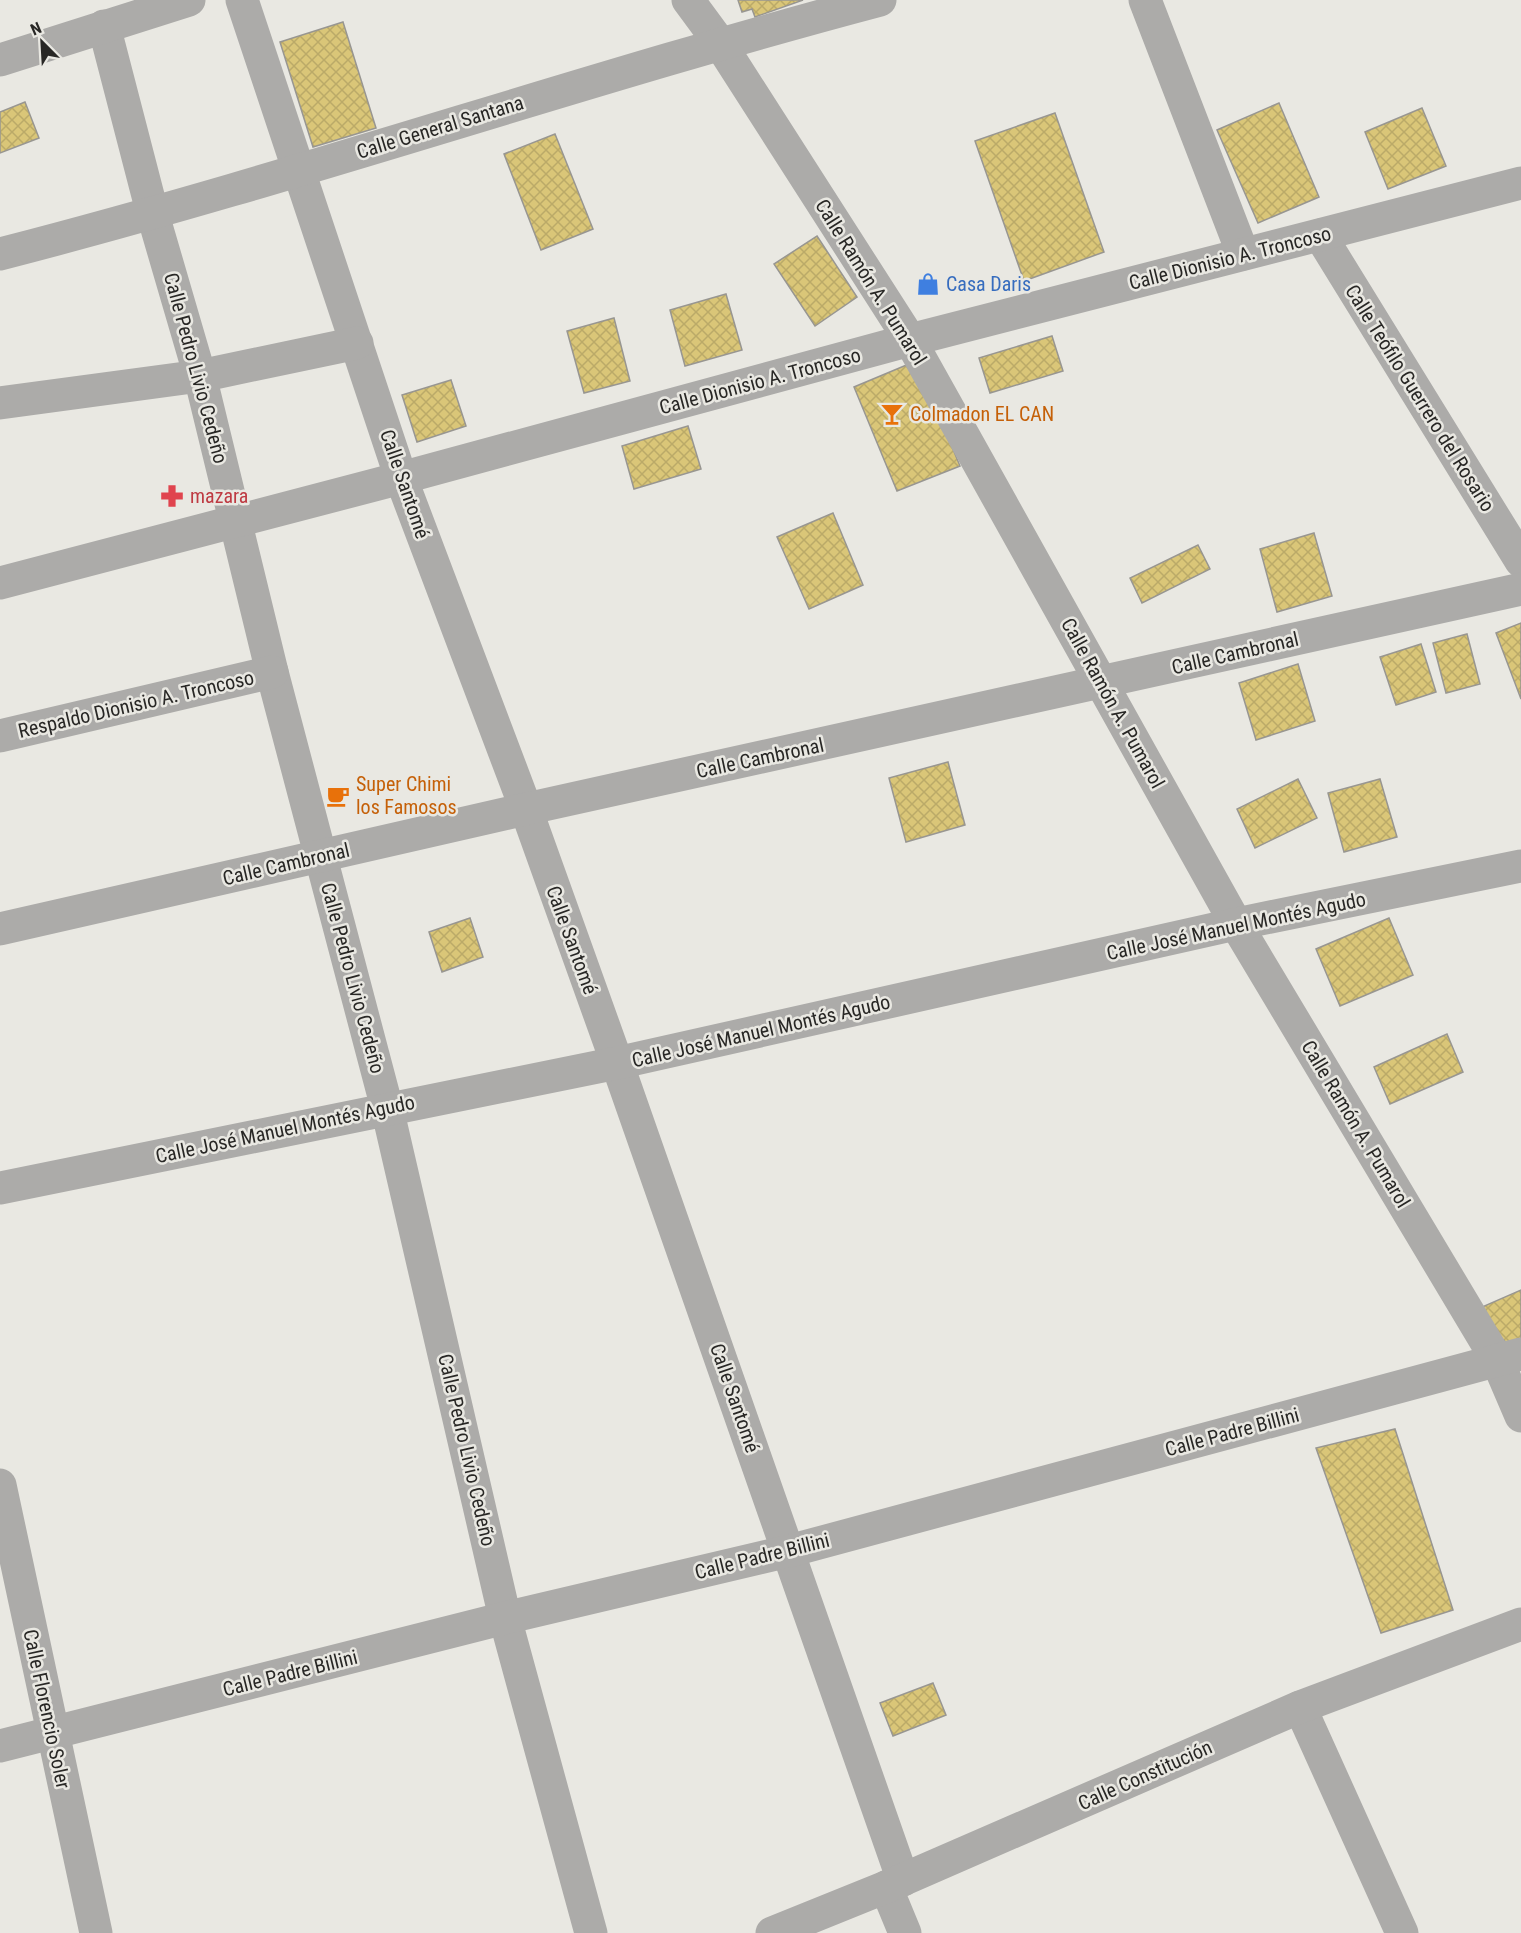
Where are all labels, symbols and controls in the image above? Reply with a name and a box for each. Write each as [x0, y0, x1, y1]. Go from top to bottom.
north arrow [12, 12, 72, 72]
text: N [28, 18, 44, 39]
street label: Calle General Santana [354, 90, 526, 164]
street label: Calle Ramón A. Pumarol [810, 195, 932, 369]
street label: Calle Dionisio A. Troncoso [1126, 221, 1334, 295]
street label: Calle Pedro Livio Cedeño [159, 270, 233, 466]
shop icon: Casa Daris [915, 271, 941, 297]
place label: Casa Daris [946, 272, 1031, 296]
street label: Calle Teófilo Guerrero del Rosario [1340, 280, 1500, 516]
street label: Calle Dionisio A. Troncoso [657, 343, 863, 419]
bar icon: Colmadon EL CAN [879, 401, 905, 427]
place label: Colmadon EL CAN [910, 402, 1054, 426]
street label: Calle Santomé [375, 426, 435, 542]
pharmacy icon: mazara [159, 483, 185, 509]
place label: mazara [190, 484, 248, 508]
street label: Calle Ramón A. Pumarol [1056, 614, 1170, 792]
street label: Calle Cambronal [1169, 627, 1301, 679]
street label: Respaldo Dionisio A. Troncoso [16, 665, 256, 743]
street label: Calle Cambronal [694, 733, 826, 783]
place label: Super Chimi los Famosos [356, 772, 457, 819]
cafe icon: Super Chimi los Famosos [325, 783, 351, 809]
street label: Calle Cambronal [220, 838, 352, 890]
street label: Calle Pedro Livio Cedeño [316, 880, 390, 1076]
street label: Calle Santomé [541, 882, 603, 998]
street label: Calle José Manuel Montés Agudo [1104, 887, 1368, 965]
street label: Calle José Manuel Montés Agudo [630, 990, 892, 1072]
street label: Calle Ramón A. Pumarol [1297, 1036, 1415, 1212]
street label: Calle José Manuel Montés Agudo [153, 1090, 417, 1168]
street label: Calle Santomé [705, 1340, 765, 1456]
street label: Calle Pedro Livio Cedeño [433, 1352, 501, 1548]
street label: Calle Padre Billini [1162, 1403, 1302, 1461]
street label: Calle Padre Billini [692, 1528, 832, 1584]
street label: Calle Florencio Soler [18, 1627, 76, 1791]
street label: Calle Padre Billini [220, 1645, 360, 1701]
street label: Calle Constitución [1074, 1735, 1216, 1815]

